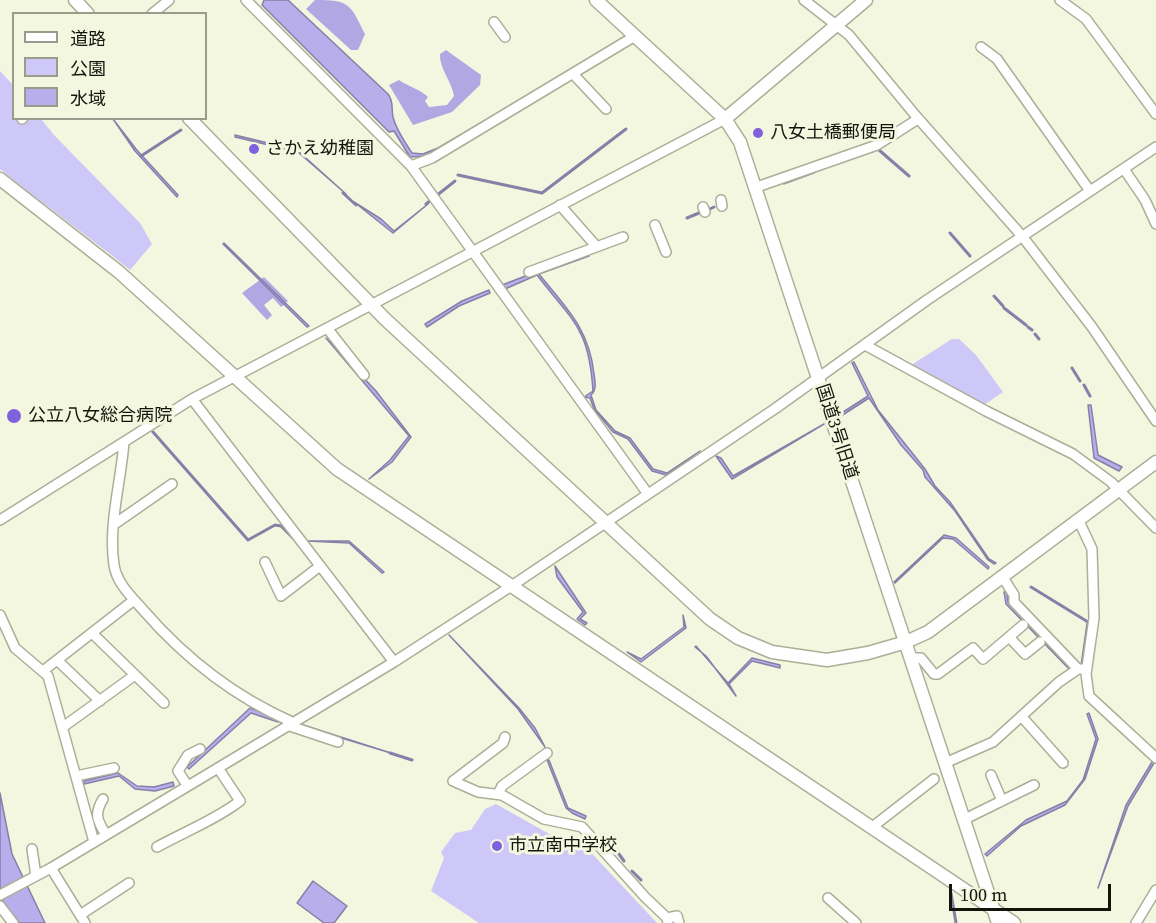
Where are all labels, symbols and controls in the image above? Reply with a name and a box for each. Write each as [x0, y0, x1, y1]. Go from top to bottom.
legend [12, 12, 207, 120]
text: 道路 [70, 26, 106, 51]
text: 公園 [70, 56, 106, 81]
text: 水域 [70, 86, 106, 111]
place label: 八女土橋郵便局 [770, 122, 896, 144]
marker: 八女土橋郵便局 [751, 126, 765, 140]
place label: さかえ幼稚園 [266, 138, 374, 160]
marker: さかえ幼稚園 [247, 142, 261, 156]
street label: 国道3号旧道 [810, 382, 862, 482]
place label: 公立八女総合病院 [28, 405, 172, 427]
marker: 公立八女総合病院 [5, 407, 23, 425]
place label: 市立南中学校 [509, 835, 617, 857]
marker: 市立南中学校 [490, 839, 504, 853]
scale bar [952, 872, 1114, 910]
text: 100 m [960, 882, 1007, 907]

